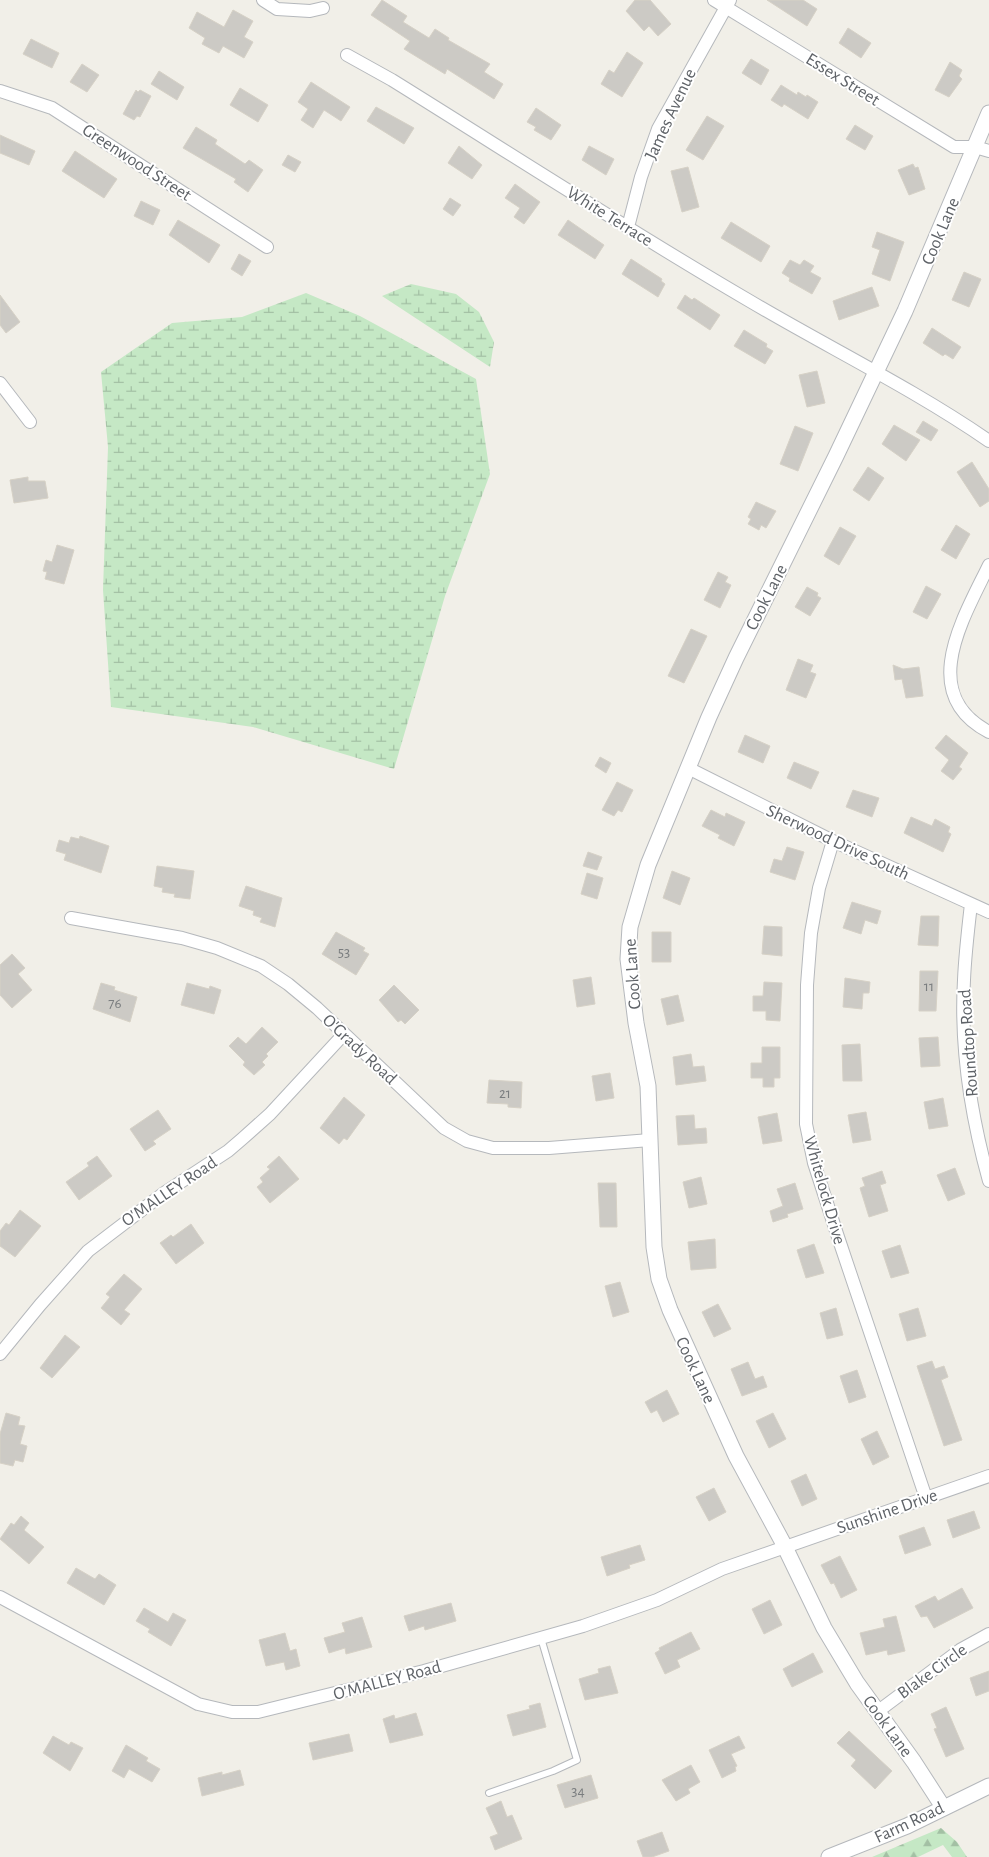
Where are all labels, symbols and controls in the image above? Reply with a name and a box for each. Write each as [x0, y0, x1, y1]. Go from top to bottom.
street label: Essex Street [802, 50, 883, 110]
street label: James Avenue [642, 66, 700, 163]
street label: Greenwood Street [79, 121, 194, 205]
street label: White Terrace [563, 183, 655, 250]
street label: Cook Lane [919, 195, 963, 268]
street label: Cook Lane [743, 562, 791, 633]
street label: Sherwood Drive South [763, 802, 912, 884]
street label: Cook Lane [622, 938, 644, 1010]
house number: 53 [338, 945, 350, 960]
house number: 11 [924, 979, 934, 994]
street label: Roundtop Road [956, 988, 982, 1097]
house number: 76 [108, 996, 122, 1011]
street label: O'Grady Road [319, 1011, 400, 1088]
house number: 21 [499, 1086, 511, 1101]
street label: Whitelock Drive [800, 1134, 848, 1247]
street label: O'MALLEY Road [119, 1153, 220, 1230]
street label: Cook Lane [672, 1334, 718, 1406]
street label: Sunshine Drive [835, 1486, 940, 1538]
street label: Blake Circle [895, 1641, 971, 1703]
street label: O'MALLEY Road [331, 1658, 443, 1704]
street label: Cook Lane [859, 1693, 915, 1761]
house number: 34 [571, 1784, 585, 1799]
street label: Farm Road [872, 1799, 947, 1847]

